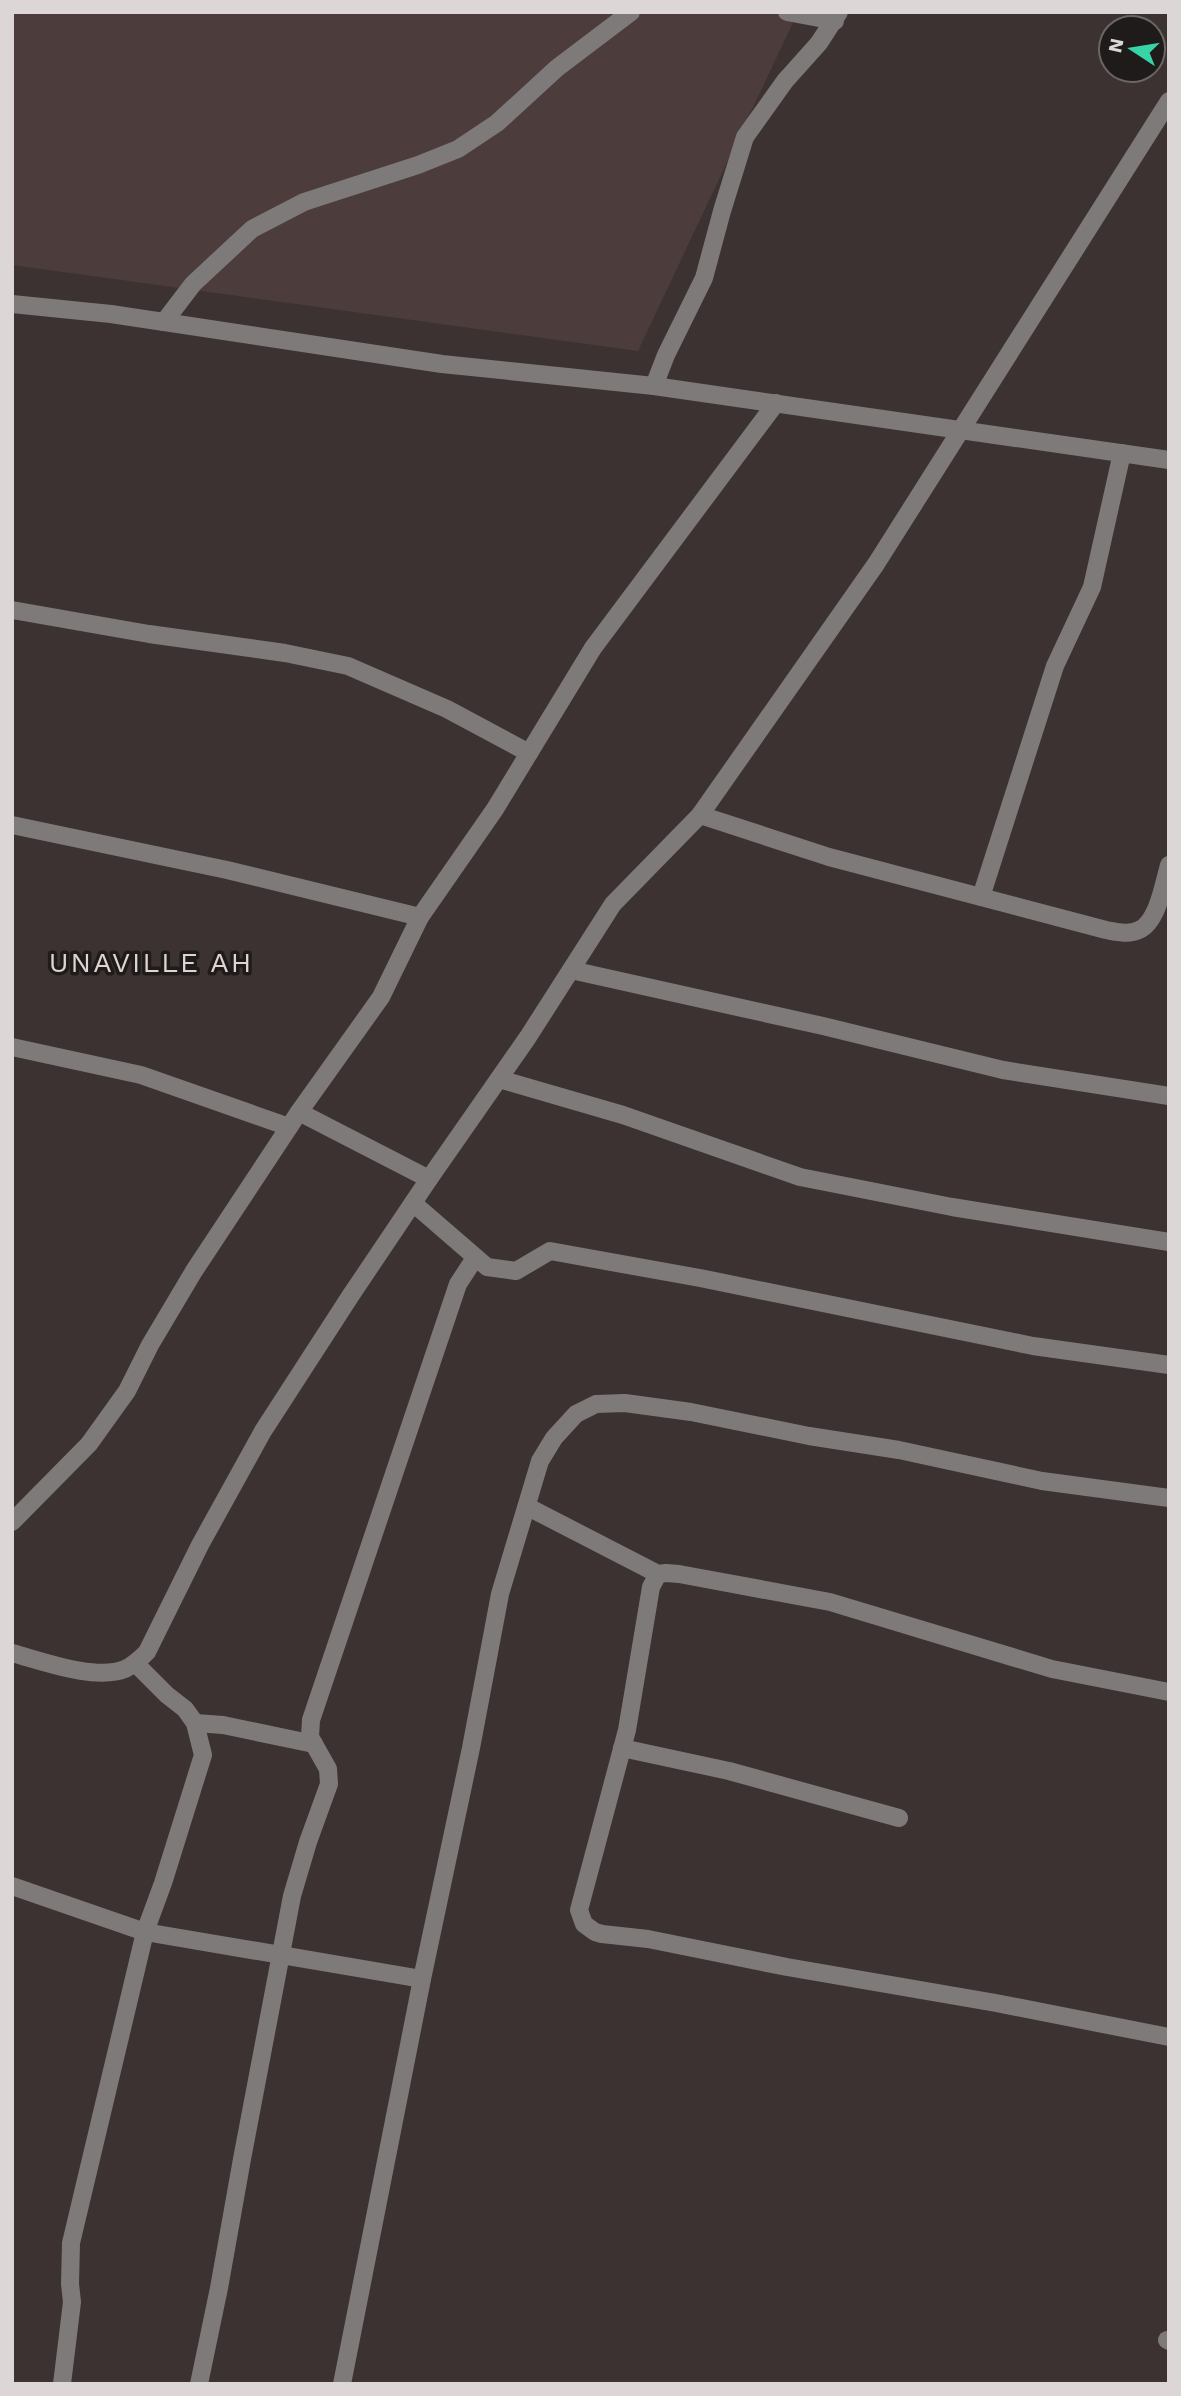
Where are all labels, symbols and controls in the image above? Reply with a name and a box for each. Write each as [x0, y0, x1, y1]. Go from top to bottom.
north arrow [1097, 14, 1167, 84]
text: N [1103, 36, 1129, 55]
district label: UNAVILLE AH [49, 946, 253, 979]

